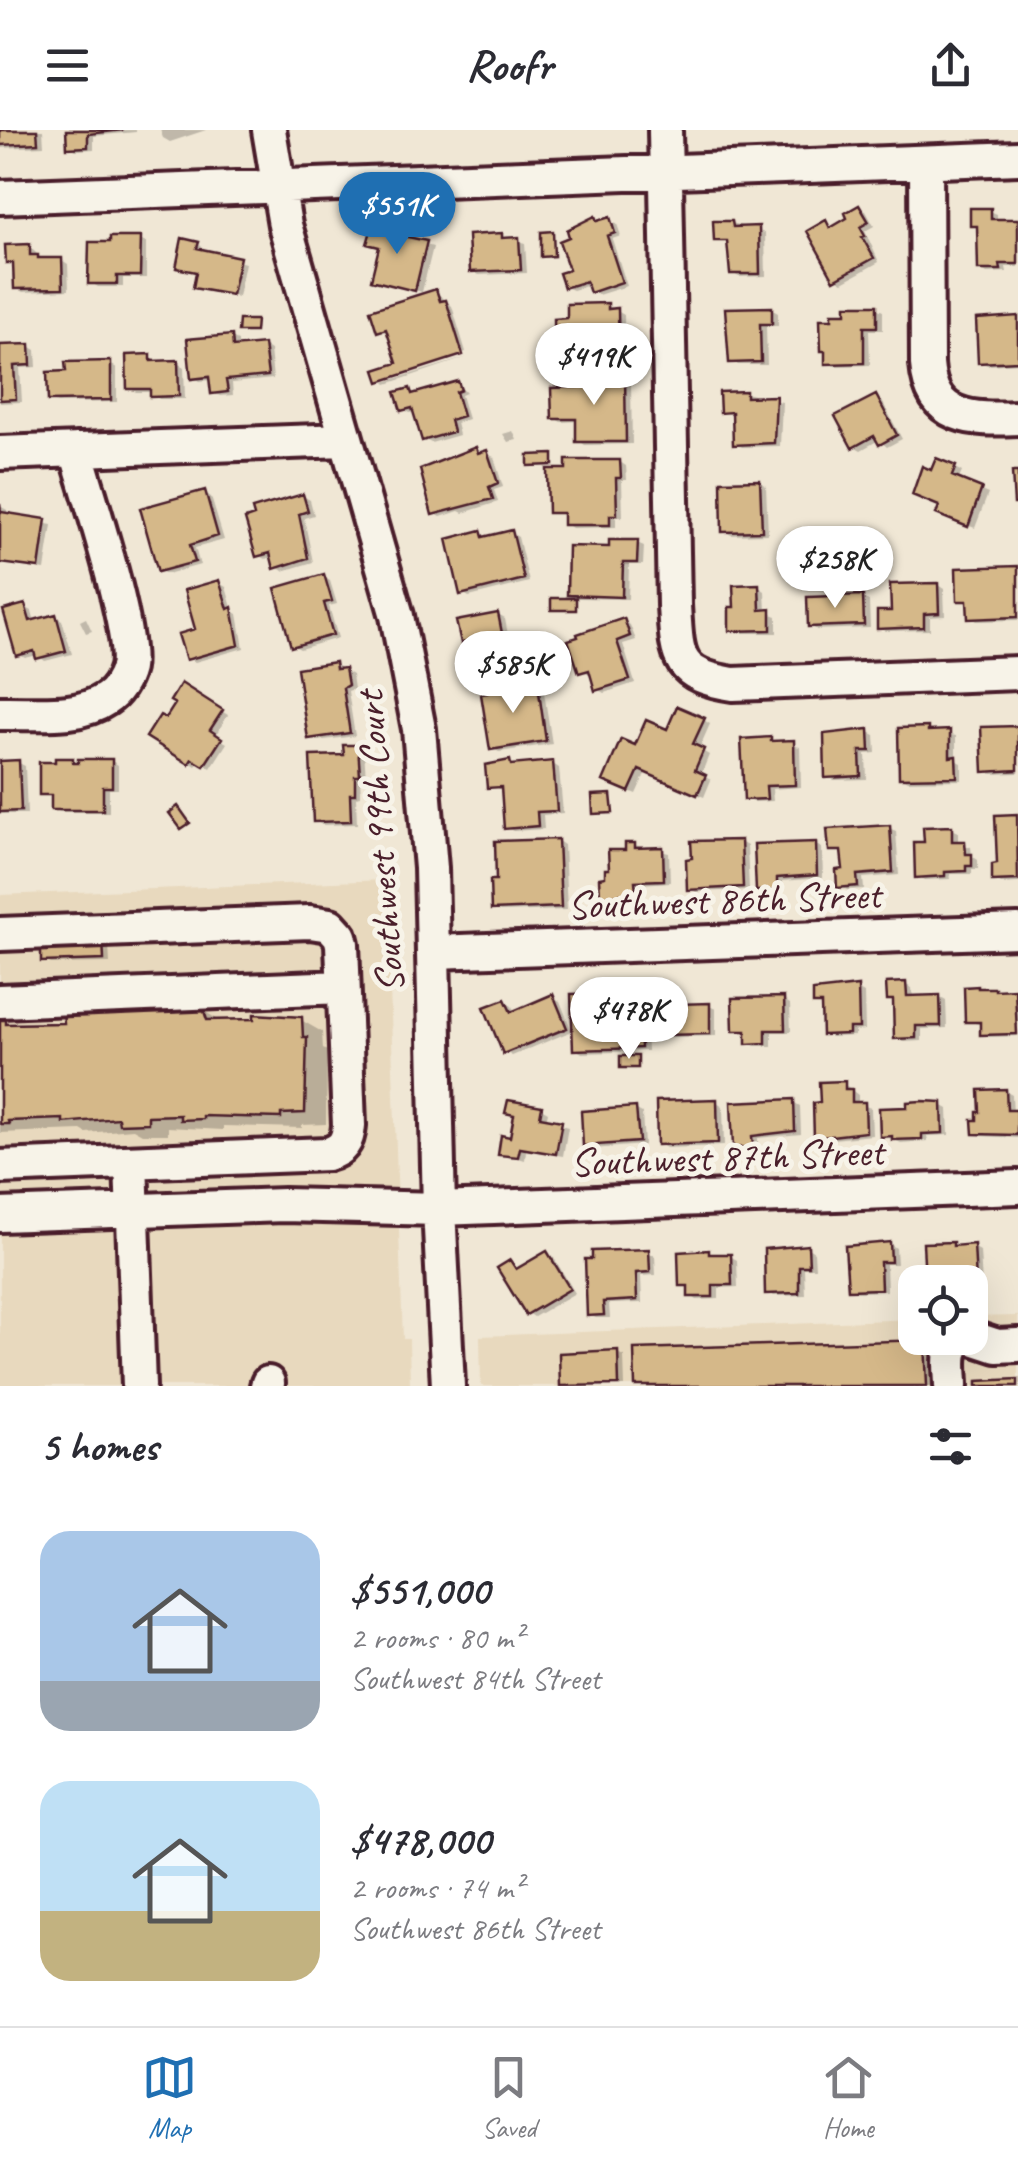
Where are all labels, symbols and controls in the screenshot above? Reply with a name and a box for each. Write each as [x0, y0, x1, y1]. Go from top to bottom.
text: Roofr [466, 37, 552, 94]
icon: menu [40, 38, 95, 93]
icon: share [923, 38, 978, 93]
pin: $551K [327, 172, 467, 257]
text: $551K [361, 184, 433, 225]
pin: $419K [524, 323, 664, 408]
text: $419K [557, 335, 631, 376]
pin: $258K [765, 526, 905, 611]
text: $258K [798, 538, 872, 579]
pin: $585K [443, 631, 583, 716]
text: $585K [477, 643, 549, 684]
street label: Southwest 99th Court [344, 686, 415, 994]
street label: Southwest 86th Street [567, 869, 885, 930]
pin: $478K [559, 977, 699, 1062]
text: $478K [592, 989, 666, 1030]
street label: Southwest 87th Street [570, 1126, 888, 1187]
map controls [898, 1265, 988, 1355]
button: locate [898, 1265, 988, 1355]
icon: filters [923, 1419, 978, 1474]
text: 5 homes [40, 1420, 158, 1473]
text: $551,000 [350, 1564, 489, 1617]
icon: home [120, 1571, 240, 1691]
text: 2 rooms · 80 m² [350, 1617, 523, 1658]
text: Southwest 84th Street [350, 1658, 600, 1699]
text: $478,000 [350, 1814, 490, 1867]
icon: home [120, 1821, 240, 1941]
text: 2 rooms · 74 m² [350, 1867, 523, 1908]
text: Southwest 86th Street [350, 1908, 600, 1949]
tab: Map [142, 2050, 197, 2145]
tab: Saved [481, 2050, 536, 2145]
tab: Home [821, 2050, 876, 2145]

